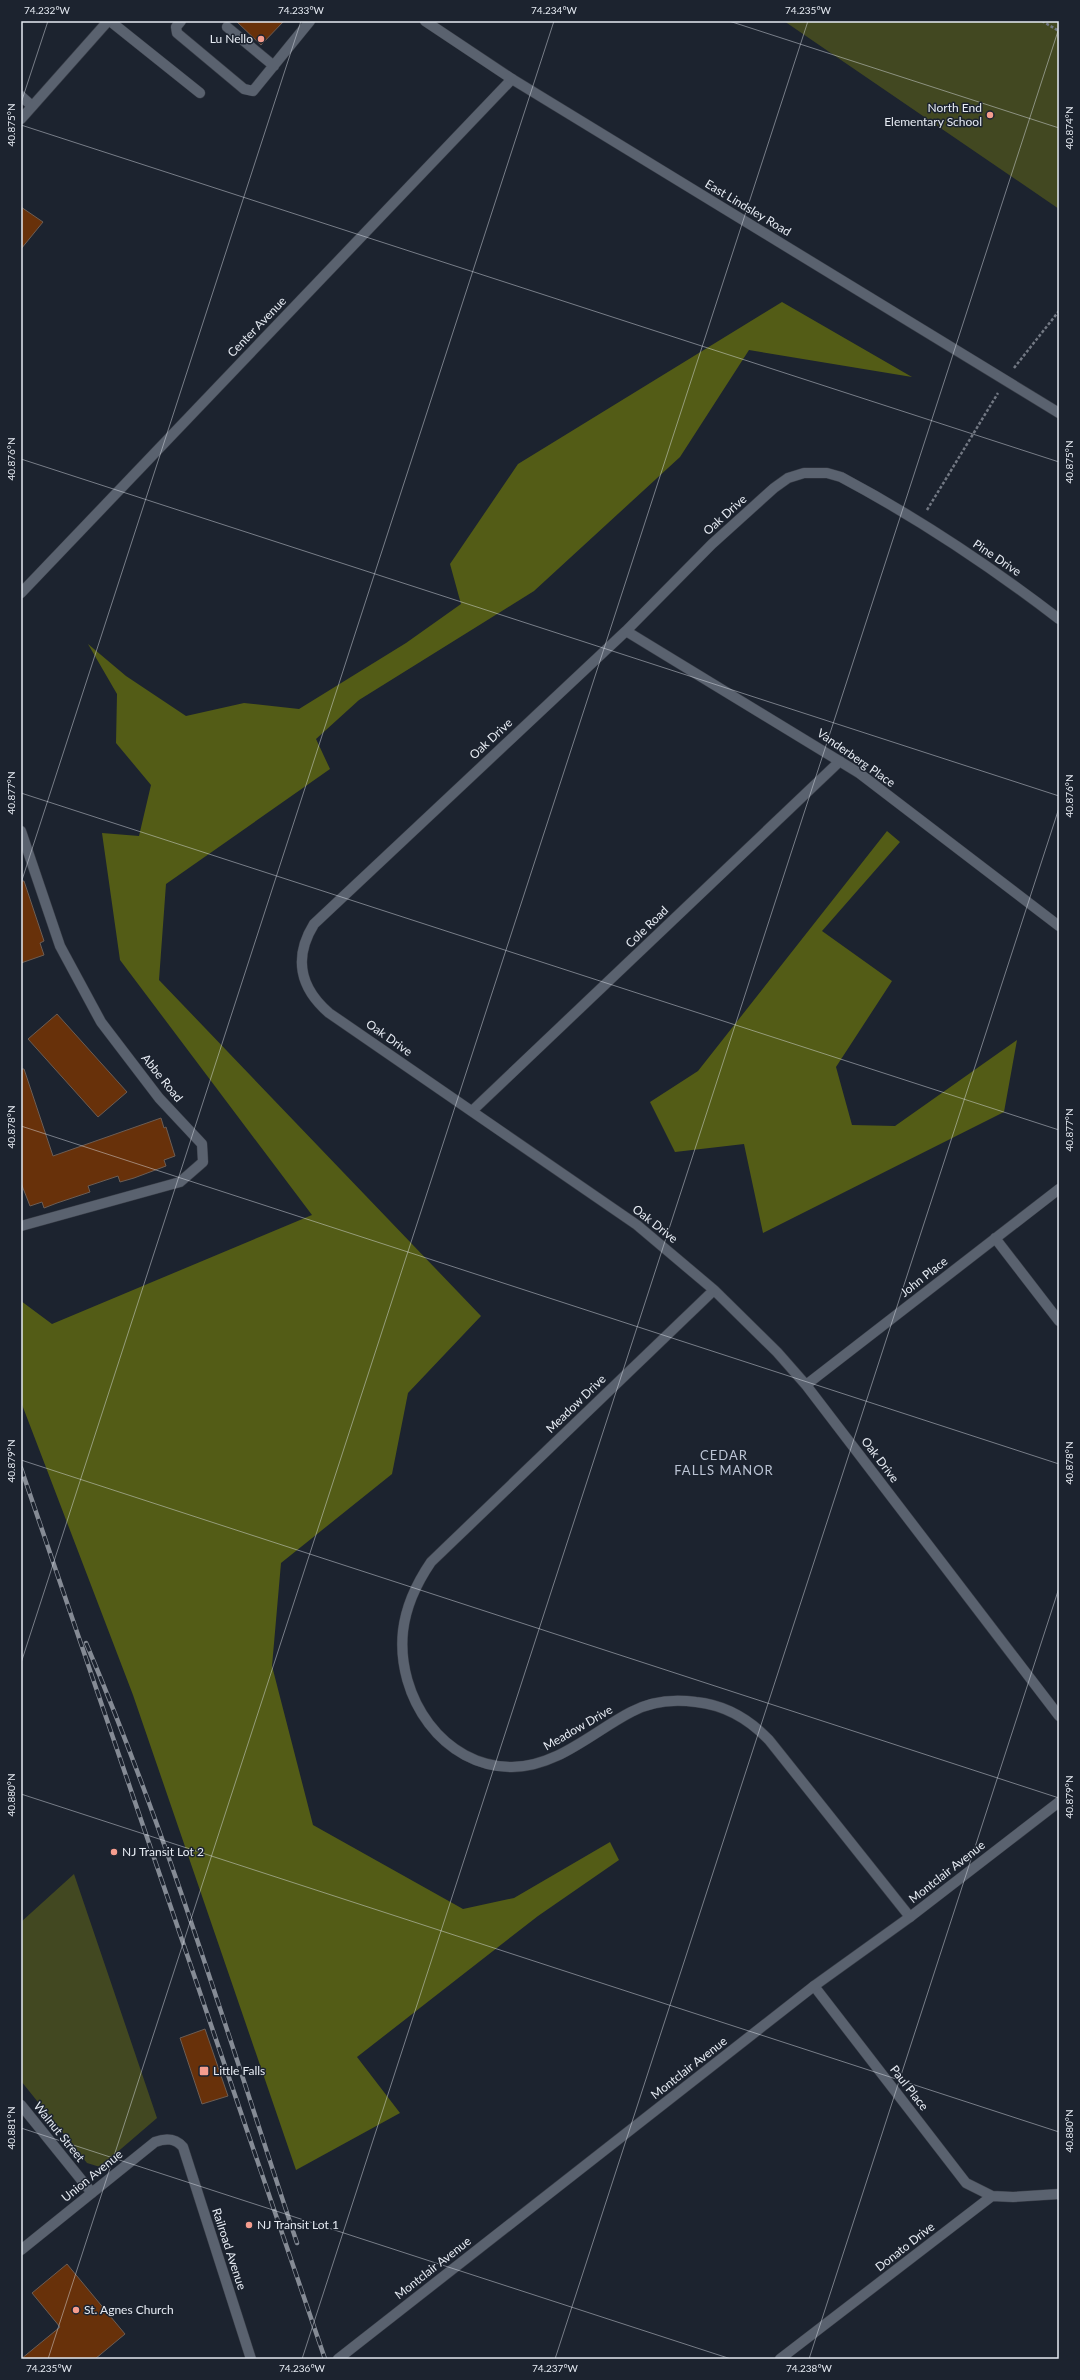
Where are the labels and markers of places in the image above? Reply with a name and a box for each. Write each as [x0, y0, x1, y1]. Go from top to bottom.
place label: Lu Nello [210, 31, 253, 46]
marker: Lu Nello [256, 34, 266, 44]
place label: North End Elementary School [884, 100, 982, 129]
marker: North End Elementary School [985, 110, 995, 120]
place label: NJ Transit Lot 2 [122, 1844, 204, 1859]
marker: NJ Transit Lot 2 [109, 1847, 119, 1857]
place label: Little Falls [213, 2063, 265, 2078]
marker: Little Falls [198, 2065, 210, 2077]
place label: NJ Transit Lot 1 [257, 2217, 339, 2232]
marker: NJ Transit Lot 1 [244, 2220, 254, 2230]
place label: St. Agnes Church [84, 2302, 174, 2317]
marker: St. Agnes Church [71, 2305, 81, 2315]

